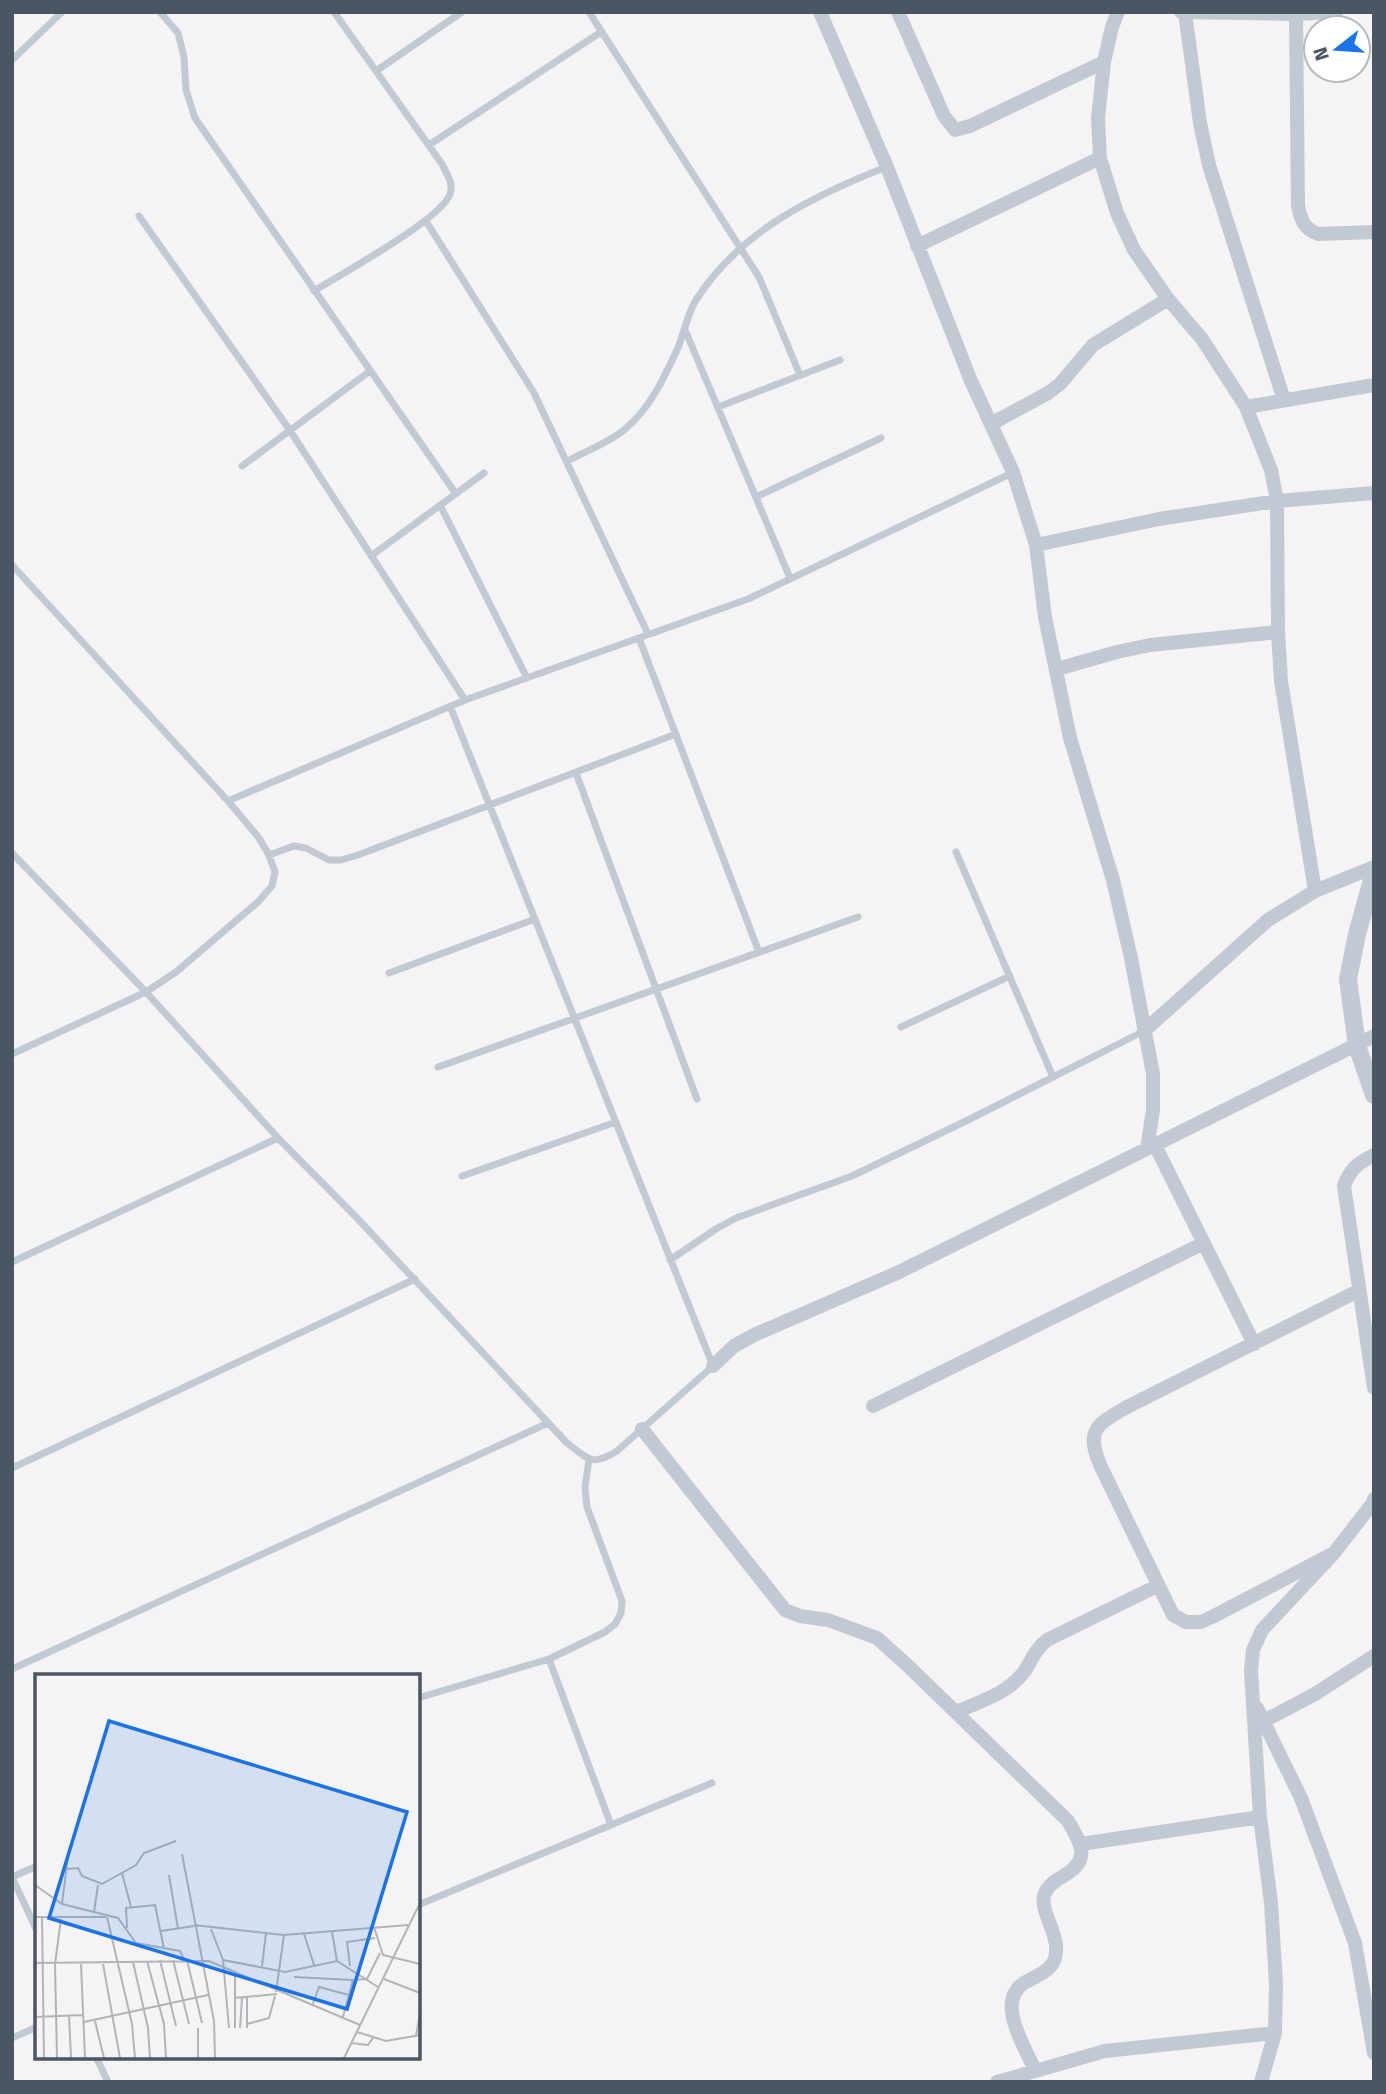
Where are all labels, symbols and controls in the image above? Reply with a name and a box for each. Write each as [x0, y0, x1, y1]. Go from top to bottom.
north arrow [1302, 14, 1372, 84]
text: N [1308, 44, 1334, 63]
inset map [35, 1674, 420, 2059]

